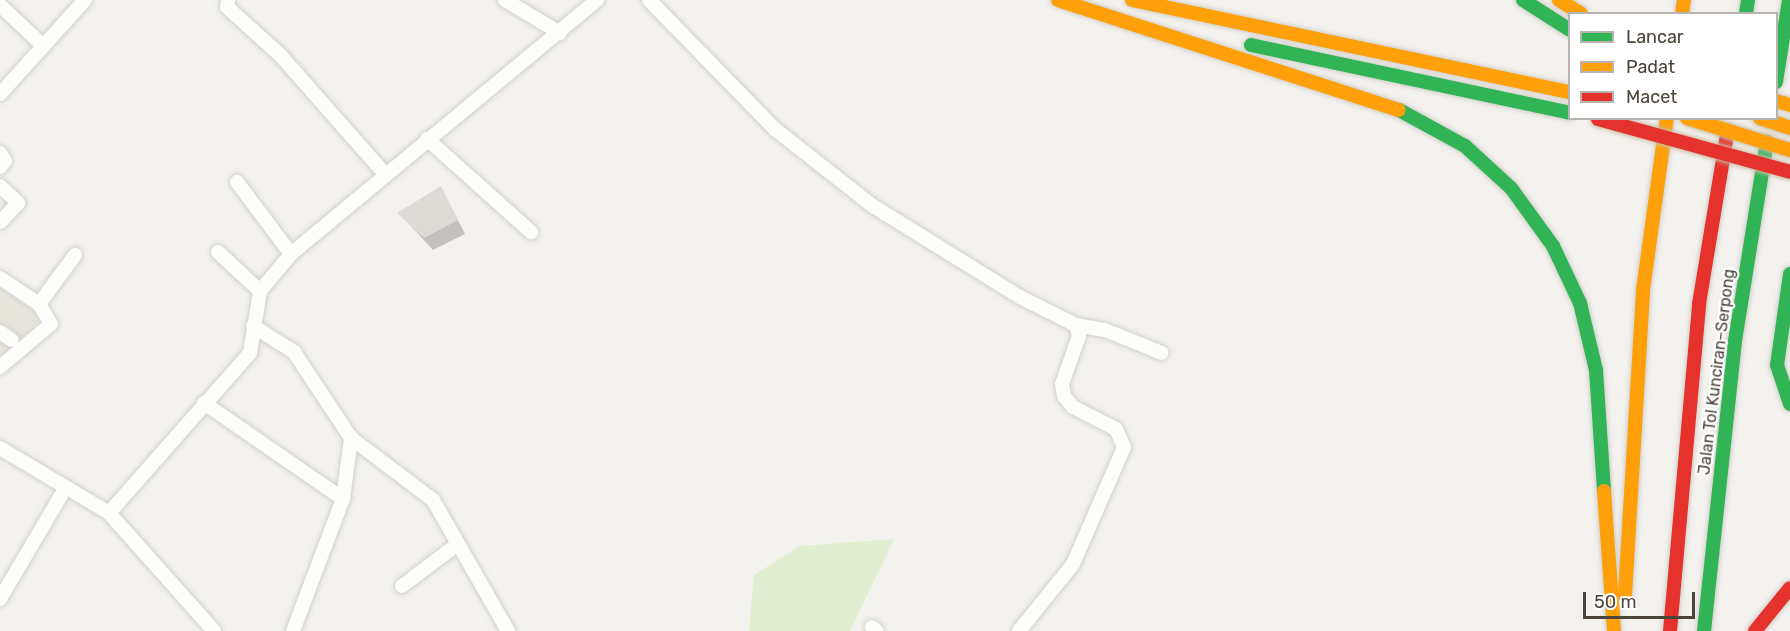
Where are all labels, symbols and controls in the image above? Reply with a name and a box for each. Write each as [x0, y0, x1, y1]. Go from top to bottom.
legend [1568, 12, 1778, 120]
text: Lancar [1626, 26, 1684, 48]
text: Padat [1626, 56, 1675, 78]
text: Macet [1626, 86, 1677, 108]
street label: Jalan Tol Kunciran–Serpong [1695, 268, 1739, 476]
scale bar [1586, 580, 1698, 618]
text: 50 m [1594, 591, 1637, 613]

